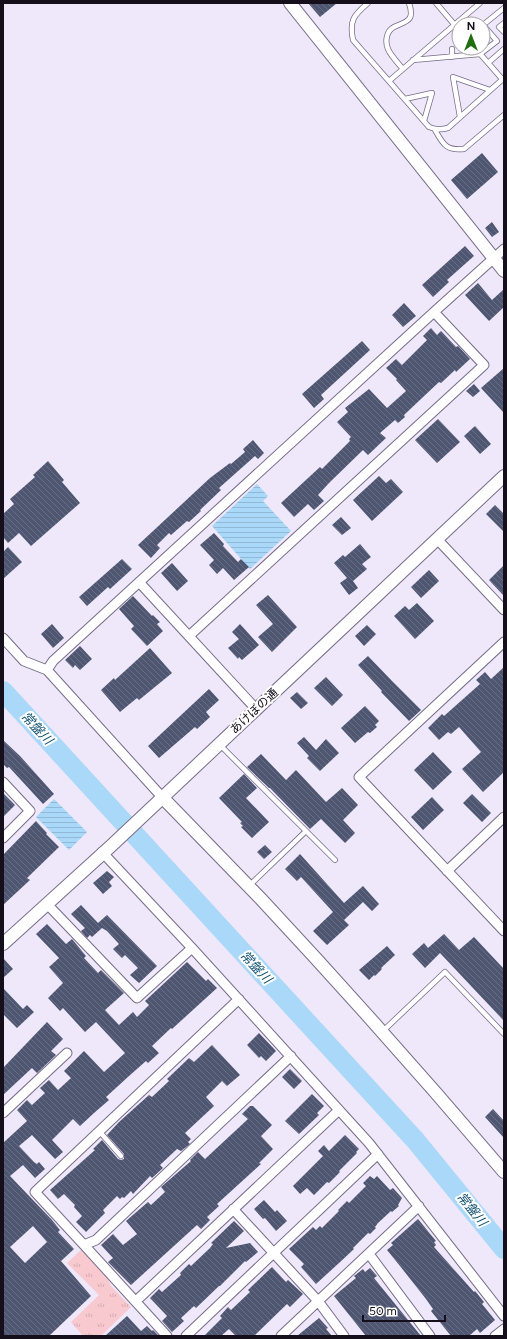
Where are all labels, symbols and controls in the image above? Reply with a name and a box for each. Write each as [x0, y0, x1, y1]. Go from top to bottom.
north arrow [451, 16, 491, 56]
text: N [467, 20, 475, 33]
street label: あけぼの通 [227, 685, 281, 737]
water label: 常盤川 [18, 709, 57, 749]
water label: 常盤川 [237, 948, 276, 988]
water label: 常盤川 [454, 1189, 491, 1230]
scale bar [363, 1297, 445, 1323]
text: 50 m [369, 1304, 397, 1318]

